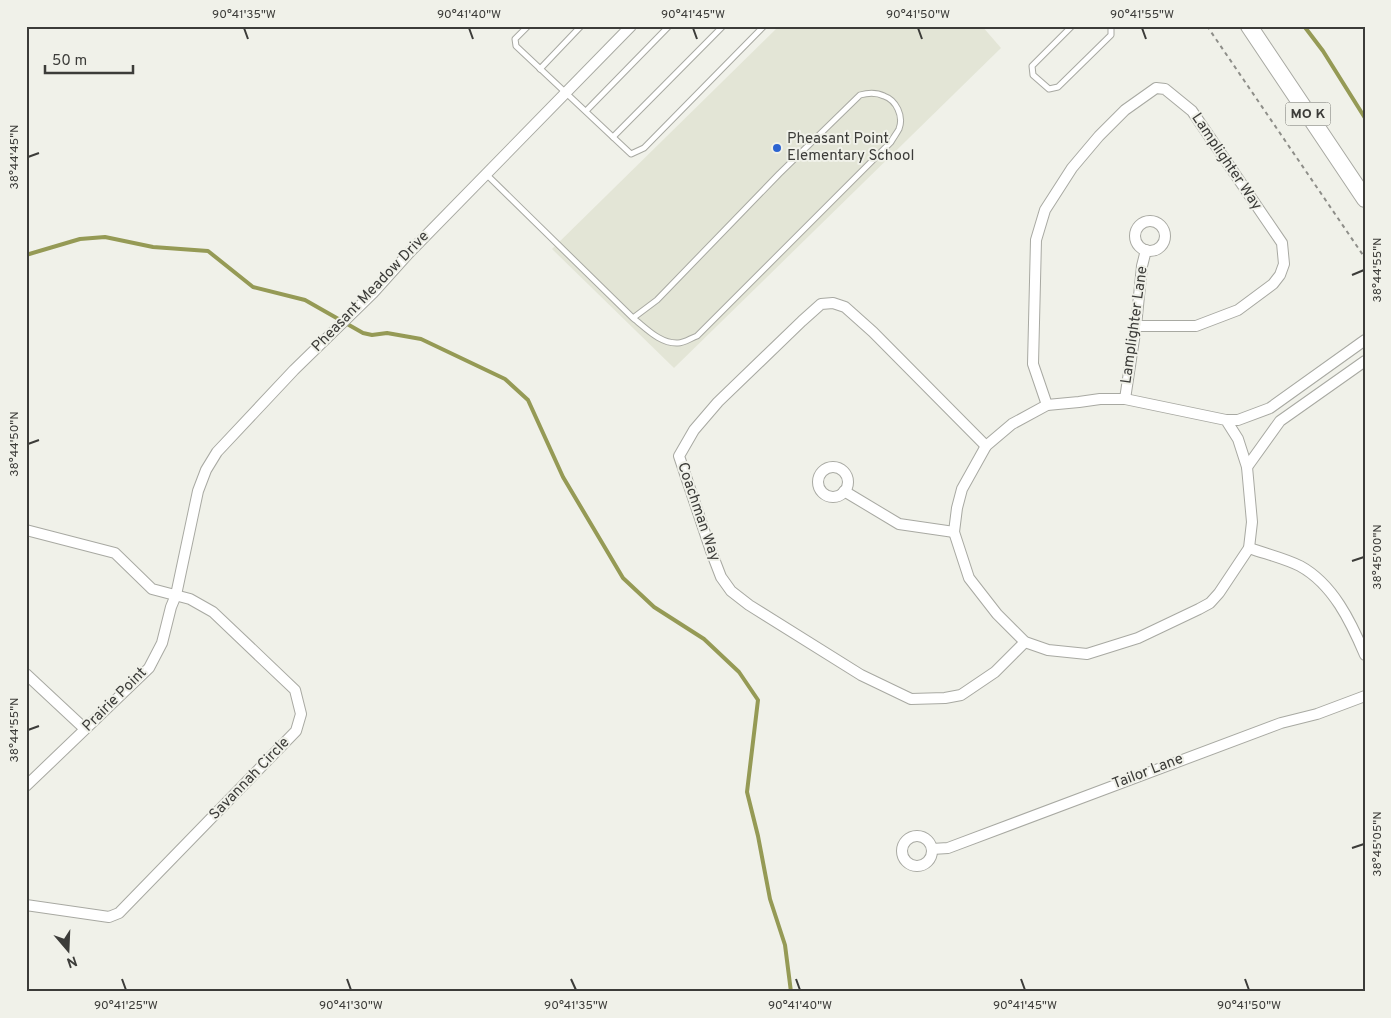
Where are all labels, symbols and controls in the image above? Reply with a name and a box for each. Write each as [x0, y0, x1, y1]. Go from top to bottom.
text: 90°41'35"W [212, 7, 276, 23]
text: 90°41'40"W [437, 7, 501, 23]
text: 90°41'45"W [661, 7, 725, 23]
text: 90°41'50"W [886, 7, 950, 23]
text: 90°41'55"W [1110, 7, 1174, 23]
scale bar [45, 42, 132, 74]
text: 50 m [52, 52, 87, 71]
road number: MO K [1286, 102, 1330, 126]
street label: Lamplighter Way [1187, 110, 1266, 214]
text: 38°44'45"N [7, 124, 23, 190]
place label: Pheasant Point Elementary School [787, 130, 914, 166]
marker: Pheasant Point Elementary School [771, 142, 783, 154]
street label: Pheasant Meadow Drive [308, 227, 434, 357]
text: 38°44'55"N [1370, 237, 1386, 303]
street label: Lamplighter Lane [1117, 265, 1153, 385]
text: 38°44'50"N [7, 411, 23, 477]
street label: Coachman Way [672, 460, 724, 564]
text: 38°45'00"N [1370, 524, 1386, 590]
street label: Prairie Point [79, 664, 151, 736]
text: 38°44'55"N [7, 697, 23, 763]
street label: Savannah Circle [206, 734, 294, 824]
street label: Tailor Lane [1110, 750, 1186, 794]
text: 38°45'05"N [1370, 811, 1386, 877]
north arrow [42, 926, 92, 976]
text: N [64, 951, 79, 971]
text: 90°41'25"W [94, 998, 158, 1014]
text: 90°41'30"W [319, 998, 383, 1014]
text: 90°41'35"W [544, 998, 608, 1014]
text: 90°41'40"W [768, 998, 832, 1014]
text: 90°41'45"W [993, 998, 1057, 1014]
text: 90°41'50"W [1217, 998, 1281, 1014]

